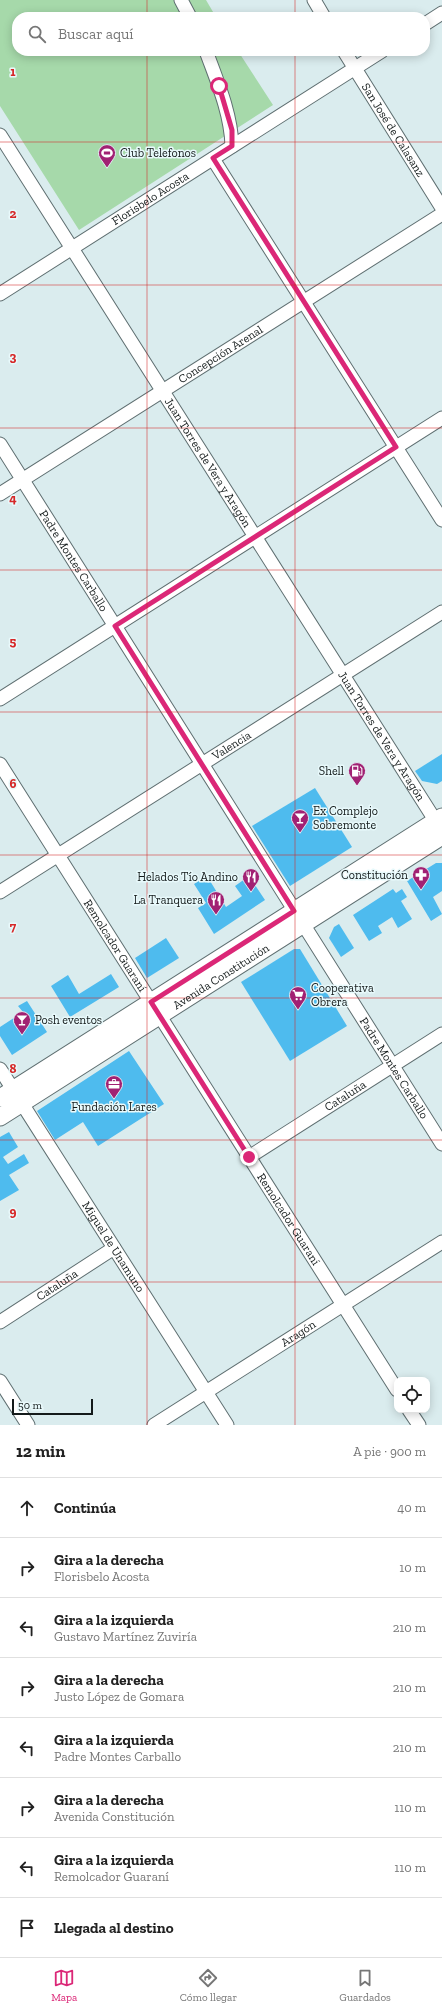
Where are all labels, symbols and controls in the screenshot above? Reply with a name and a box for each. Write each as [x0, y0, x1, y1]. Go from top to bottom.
search box [12, 12, 430, 56]
icon: search [26, 23, 48, 45]
text: Buscar aquí [58, 25, 134, 43]
text: 1 [10, 64, 16, 79]
route start [210, 77, 228, 95]
street label: San José de Calasanz [359, 81, 428, 180]
sports icon: Club Telefonos [97, 143, 117, 168]
place label: Club Telefonos [120, 146, 196, 160]
street label: Florisbelo Acosta [109, 169, 191, 228]
text: 2 [10, 206, 17, 221]
street label: Concepción Arenal [176, 322, 265, 386]
text: 3 [10, 349, 17, 364]
street label: Juan Torres de Vera y Aragón [162, 395, 254, 530]
text: 4 [9, 491, 17, 506]
street label: Padre Montes Carballo [36, 507, 111, 614]
text: 5 [10, 634, 17, 649]
street label: Juan Torres de Vera y Aragón [335, 669, 428, 804]
street label: Valencia [209, 728, 254, 763]
fuel station icon: Shell [347, 761, 367, 786]
place label: Shell [319, 764, 344, 778]
text: 6 [10, 776, 17, 791]
place label: Ex Complejo Sobremonte [313, 804, 378, 832]
bar icon: Ex Complejo Sobremonte [290, 808, 310, 833]
pharmacy icon: Constitución [411, 865, 431, 890]
restaurant icon: Helados Tío Andino [241, 867, 261, 892]
place label: Constitución [341, 868, 408, 882]
place label: Helados Tío Andino [137, 870, 238, 884]
restaurant icon: La Tranquera [206, 890, 226, 915]
place label: La Tranquera [134, 893, 203, 907]
street label: Remolcador Guaraní [81, 897, 150, 995]
text: 7 [10, 919, 17, 934]
street label: Avenida Constitución [170, 941, 272, 1012]
place label: Cooperativa Obrera [311, 981, 374, 1009]
supermarket icon: Cooperativa Obrera [288, 985, 308, 1010]
bar icon: Posh eventos [12, 1010, 32, 1035]
place label: Posh eventos [35, 1013, 102, 1027]
street label: Padre Montes Carballo [357, 1015, 431, 1121]
text: 8 [9, 1061, 17, 1076]
office icon: Fundación Lares [104, 1074, 124, 1099]
street label: Cataluña [322, 1077, 369, 1114]
place label: Fundación Lares [71, 1100, 157, 1114]
route end [240, 1148, 258, 1166]
street label: Remolcador Guaraní [254, 1171, 323, 1268]
street label: Miguel de Unamuno [79, 1199, 148, 1295]
text: 9 [10, 1204, 17, 1219]
street label: Cataluña [34, 1266, 80, 1303]
street label: Aragón [278, 1317, 318, 1349]
map controls [394, 1377, 430, 1413]
button: locate [394, 1377, 430, 1413]
scale bar [12, 1397, 93, 1416]
text: 50 m [18, 1399, 42, 1412]
text: 12 min [16, 1441, 65, 1461]
text: A pie · 900 m [353, 1444, 426, 1459]
icon: ahead [16, 1497, 38, 1519]
text: Continúa [54, 1499, 116, 1517]
text: 40 m [397, 1500, 426, 1515]
text: Gira a la derecha [54, 1551, 164, 1569]
icon: right [16, 1557, 38, 1579]
text: 10 m [399, 1560, 426, 1575]
text: Florisbelo Acosta [54, 1569, 150, 1584]
text: Gira a la izquierda [54, 1611, 174, 1629]
icon: left [16, 1617, 38, 1639]
text: 210 m [393, 1620, 426, 1635]
text: Gustavo Martínez Zuviría [54, 1629, 197, 1644]
text: Gira a la derecha [54, 1671, 164, 1689]
icon: right [16, 1677, 38, 1699]
text: 210 m [393, 1680, 426, 1695]
text: Justo López de Gomara [54, 1689, 184, 1704]
text: Gira a la izquierda [54, 1731, 174, 1749]
icon: left [16, 1737, 38, 1759]
text: 210 m [393, 1740, 426, 1755]
text: Padre Montes Carballo [54, 1749, 181, 1764]
text: Gira a la derecha [54, 1791, 164, 1809]
icon: right [16, 1797, 38, 1819]
text: 110 m [394, 1800, 426, 1815]
text: Avenida Constitución [54, 1809, 174, 1824]
text: Gira a la izquierda [54, 1851, 174, 1869]
icon: left [16, 1857, 38, 1879]
text: 110 m [394, 1860, 426, 1875]
text: Remolcador Guaraní [54, 1869, 169, 1884]
icon: arrive [16, 1917, 38, 1939]
text: Llegada al destino [54, 1919, 174, 1937]
tab: Mapa [51, 1967, 77, 2004]
tab: Cómo llegar [180, 1967, 237, 2004]
tab: Guardados [339, 1967, 391, 2004]

